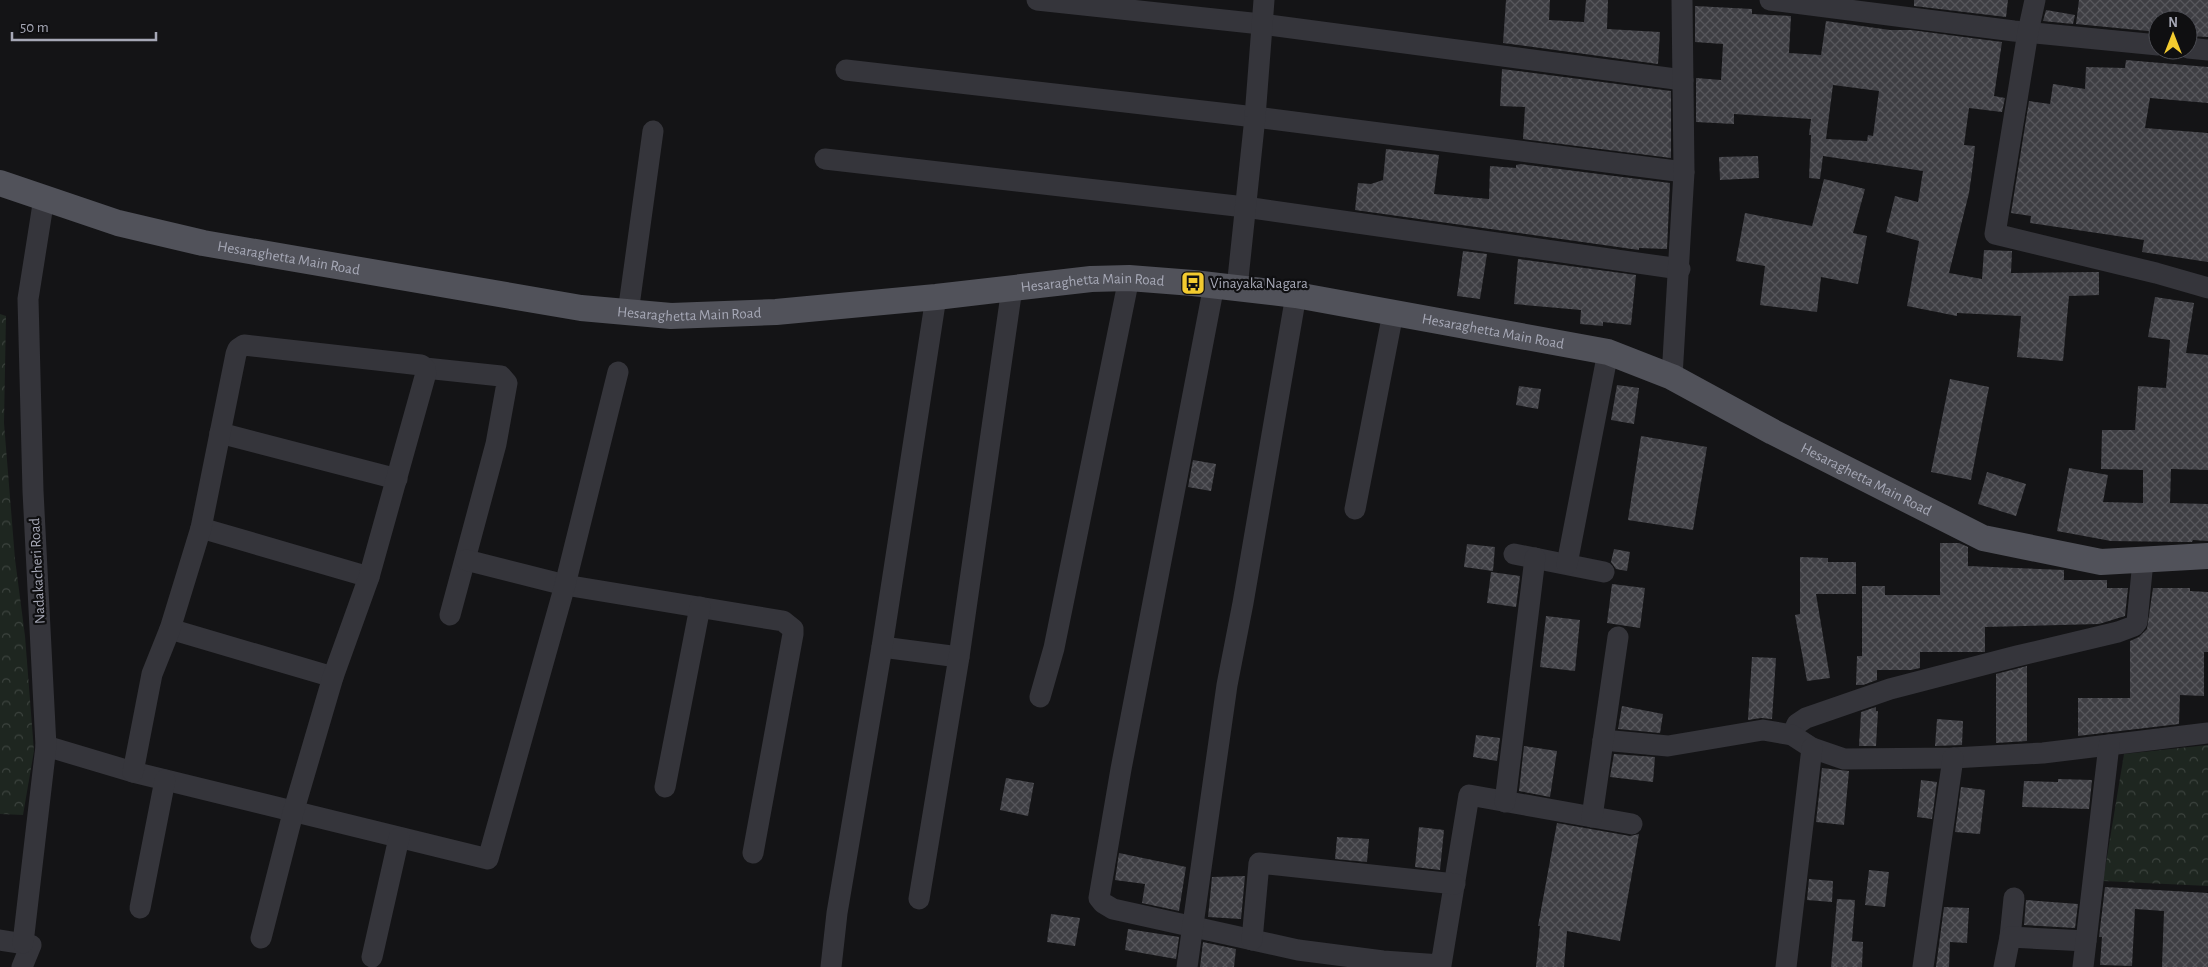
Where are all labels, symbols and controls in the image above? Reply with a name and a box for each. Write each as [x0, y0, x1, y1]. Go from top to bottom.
scale bar [12, 10, 156, 42]
north arrow [2148, 10, 2198, 60]
text: N [2168, 16, 2178, 30]
text: 50 m [20, 20, 49, 35]
street label: Hesaraghetta Main Road [216, 239, 361, 278]
bus stop icon: Vinayaka Nagara [1180, 270, 1206, 296]
street label: Hesaraghetta Main Road [1020, 271, 1165, 295]
place label: Vinayaka Nagara [1210, 276, 1308, 291]
street label: Hesaraghetta Main Road [617, 304, 762, 324]
street label: Hesaraghetta Main Road [1421, 311, 1566, 352]
street label: Hesaraghetta Main Road [1798, 440, 1934, 519]
street label: Nadakacheri Road [27, 517, 48, 624]

